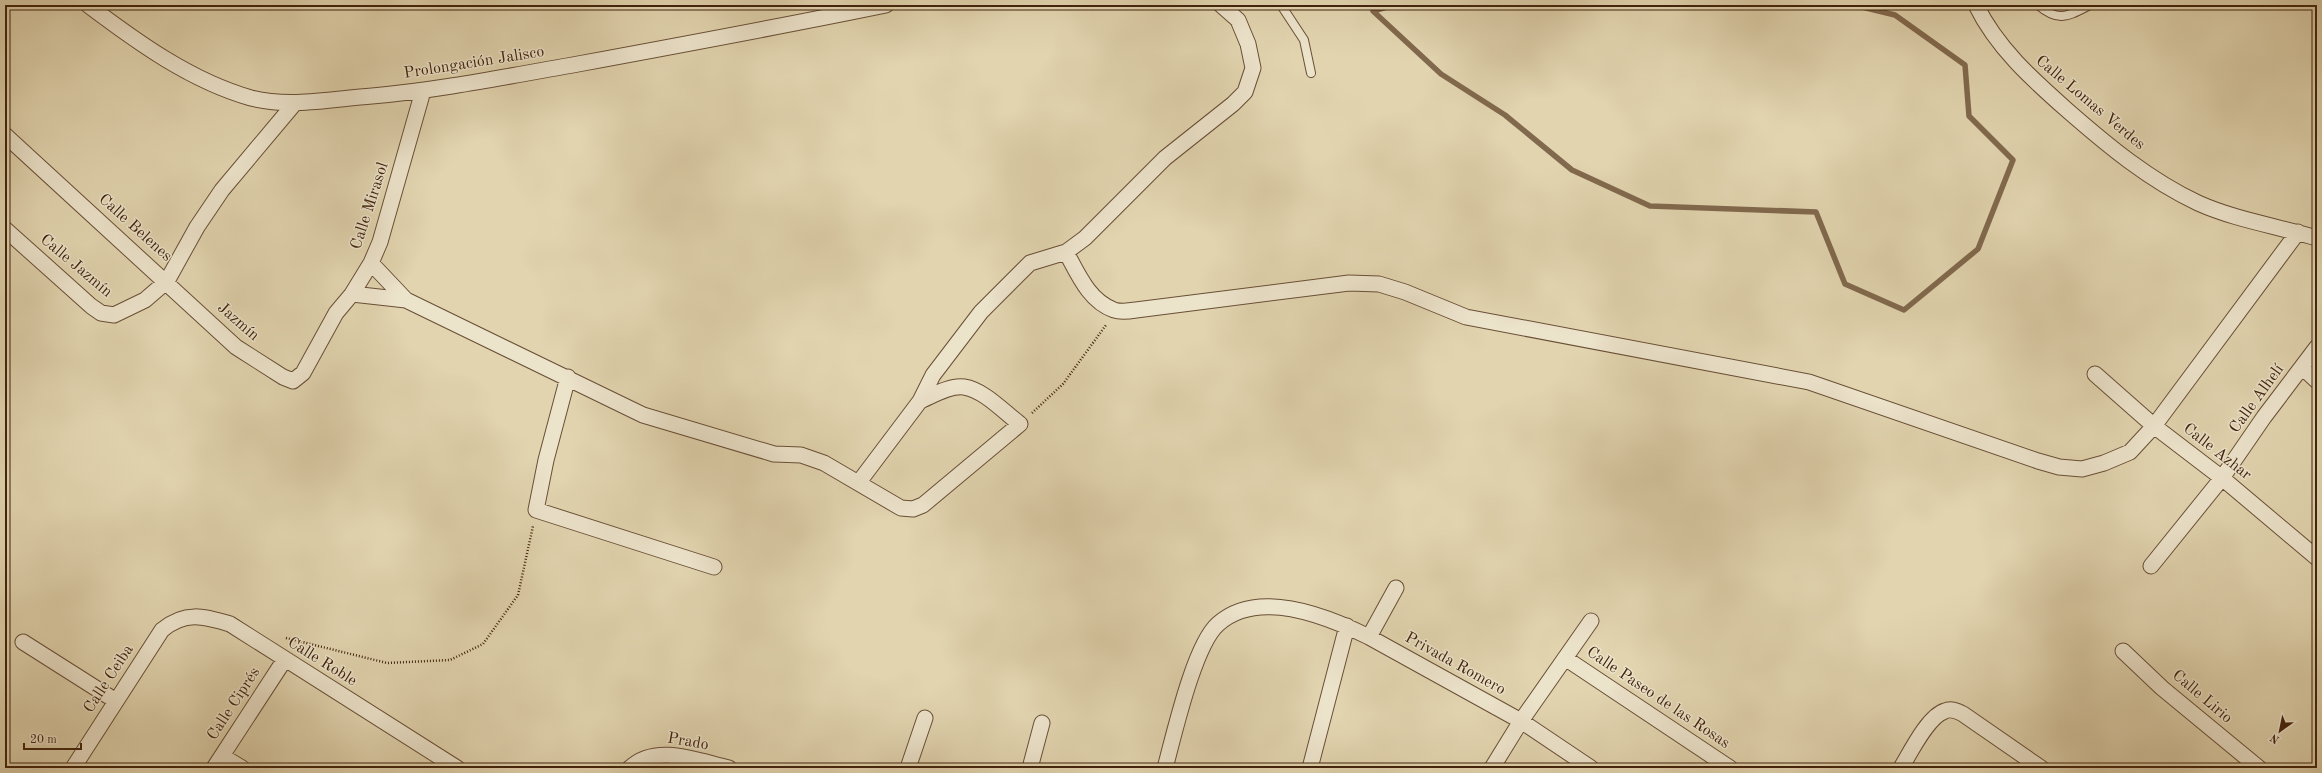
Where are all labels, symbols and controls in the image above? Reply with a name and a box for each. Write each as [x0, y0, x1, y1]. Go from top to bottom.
street label: Prolongación Jalisco [403, 44, 546, 82]
street label: Calle Lomas Verdes [2032, 53, 2148, 153]
street label: Calle Mirasol [348, 160, 392, 252]
street label: Calle Belenes [95, 191, 175, 265]
street label: Calle Jazmín [37, 231, 115, 301]
street label: Jazmín [214, 300, 262, 344]
street label: Calle Alhelí [2227, 361, 2287, 436]
street label: Calle Azhar [2180, 421, 2254, 484]
street label: Privada Romero [1402, 630, 1508, 698]
street label: Calle Roble [285, 634, 359, 690]
street label: Calle Ceiba [81, 642, 137, 716]
street label: Calle Paseo de las Rosas [1583, 644, 1733, 752]
street label: Calle Ciprés [205, 665, 263, 743]
street label: Calle Lirio [2169, 667, 2235, 727]
north arrow [2260, 711, 2300, 751]
scale bar [24, 725, 81, 751]
street label: Prado [666, 731, 710, 754]
text: N [2268, 731, 2282, 745]
text: 20 m [30, 734, 57, 746]

